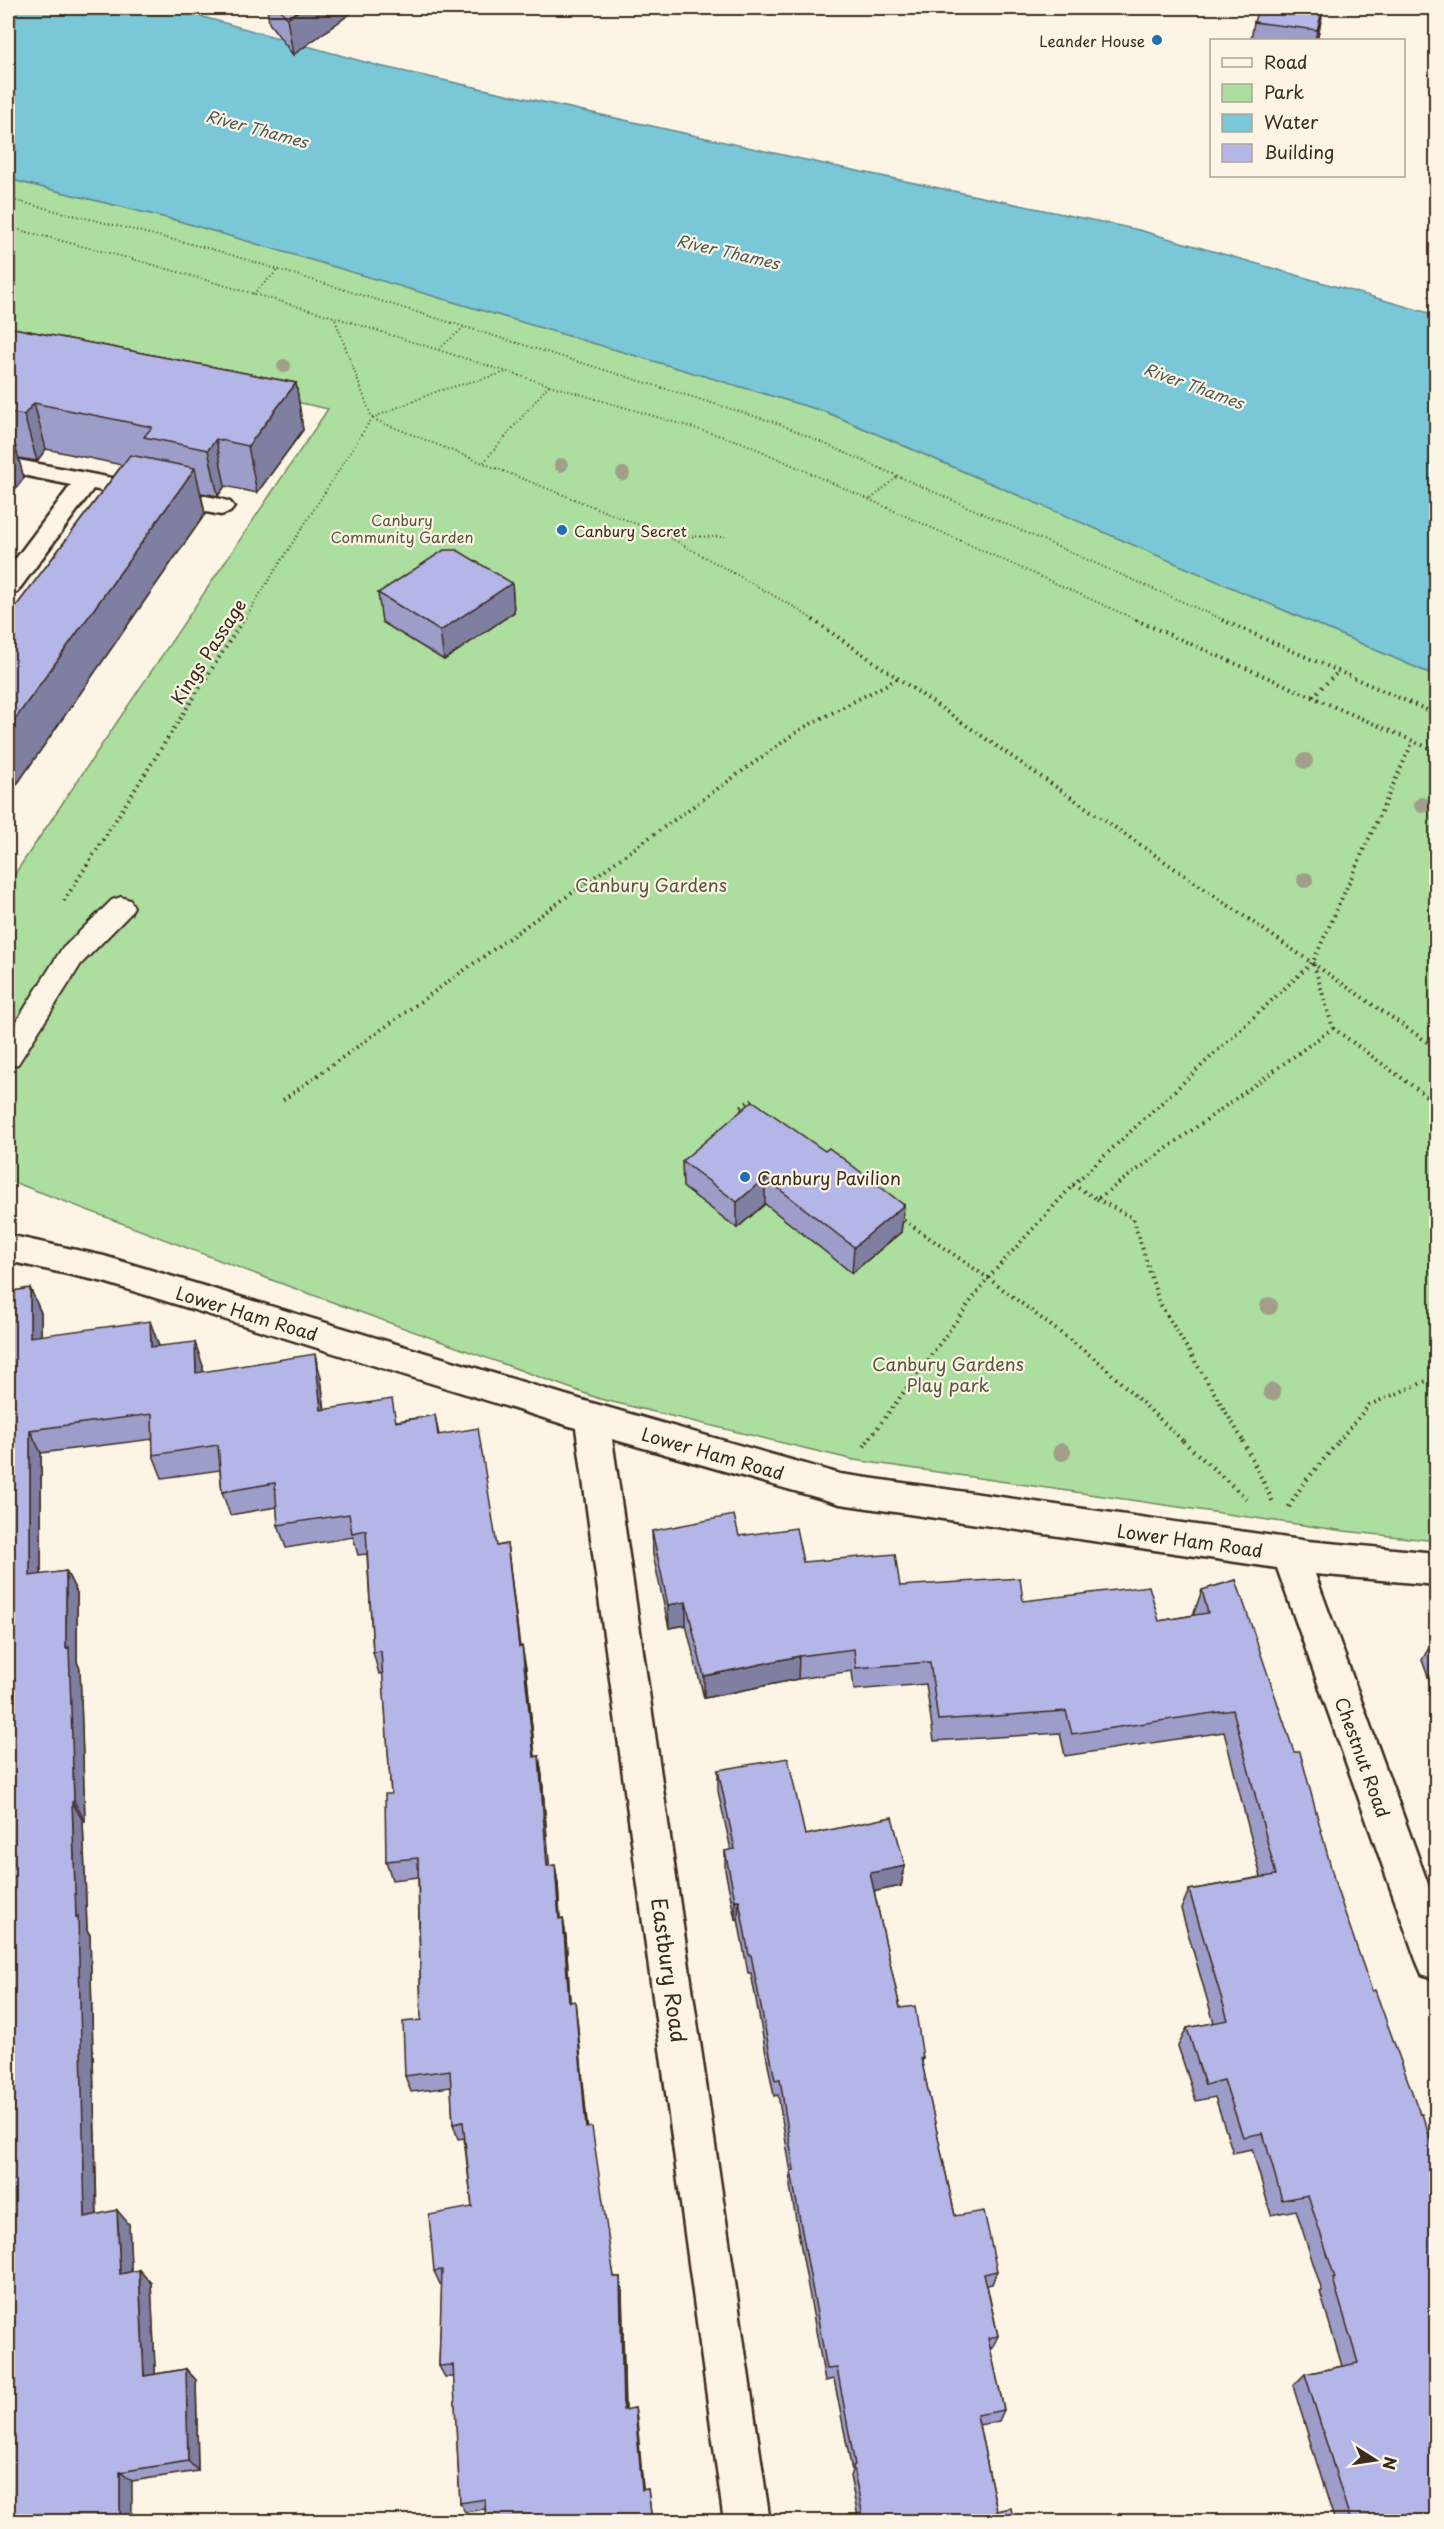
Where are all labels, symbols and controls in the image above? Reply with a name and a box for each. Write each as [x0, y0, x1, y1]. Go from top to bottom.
place label: Leander House [1039, 29, 1145, 52]
marker: Leander House [1150, 33, 1164, 47]
legend [1210, 39, 1405, 177]
text: Road [1264, 48, 1308, 75]
text: Park [1264, 78, 1304, 105]
water label: River Thames [203, 103, 312, 154]
text: Water [1264, 108, 1319, 135]
text: Building [1264, 138, 1334, 165]
water label: River Thames [674, 228, 783, 275]
water label: River Thames [1141, 356, 1249, 415]
park label: Canbury Community Garden [331, 508, 473, 548]
place label: Canbury Secret [574, 519, 687, 542]
marker: Canbury Secret [555, 523, 569, 537]
street label: Kings Passage [164, 593, 252, 709]
park label: Canbury Gardens [575, 871, 727, 898]
place label: Canbury Pavilion [757, 1164, 901, 1191]
marker: Canbury Pavilion [738, 1170, 752, 1184]
street label: Lower Ham Road [173, 1279, 321, 1347]
park label: Canbury Gardens Play park [872, 1350, 1024, 1398]
street label: Lower Ham Road [639, 1420, 787, 1486]
street label: Lower Ham Road [1115, 1516, 1265, 1564]
street label: Chestnut Road [1329, 1693, 1397, 1821]
street label: Eastbury Road [644, 1895, 696, 2045]
north arrow [1345, 2430, 1405, 2490]
text: N [1378, 2455, 1404, 2472]

